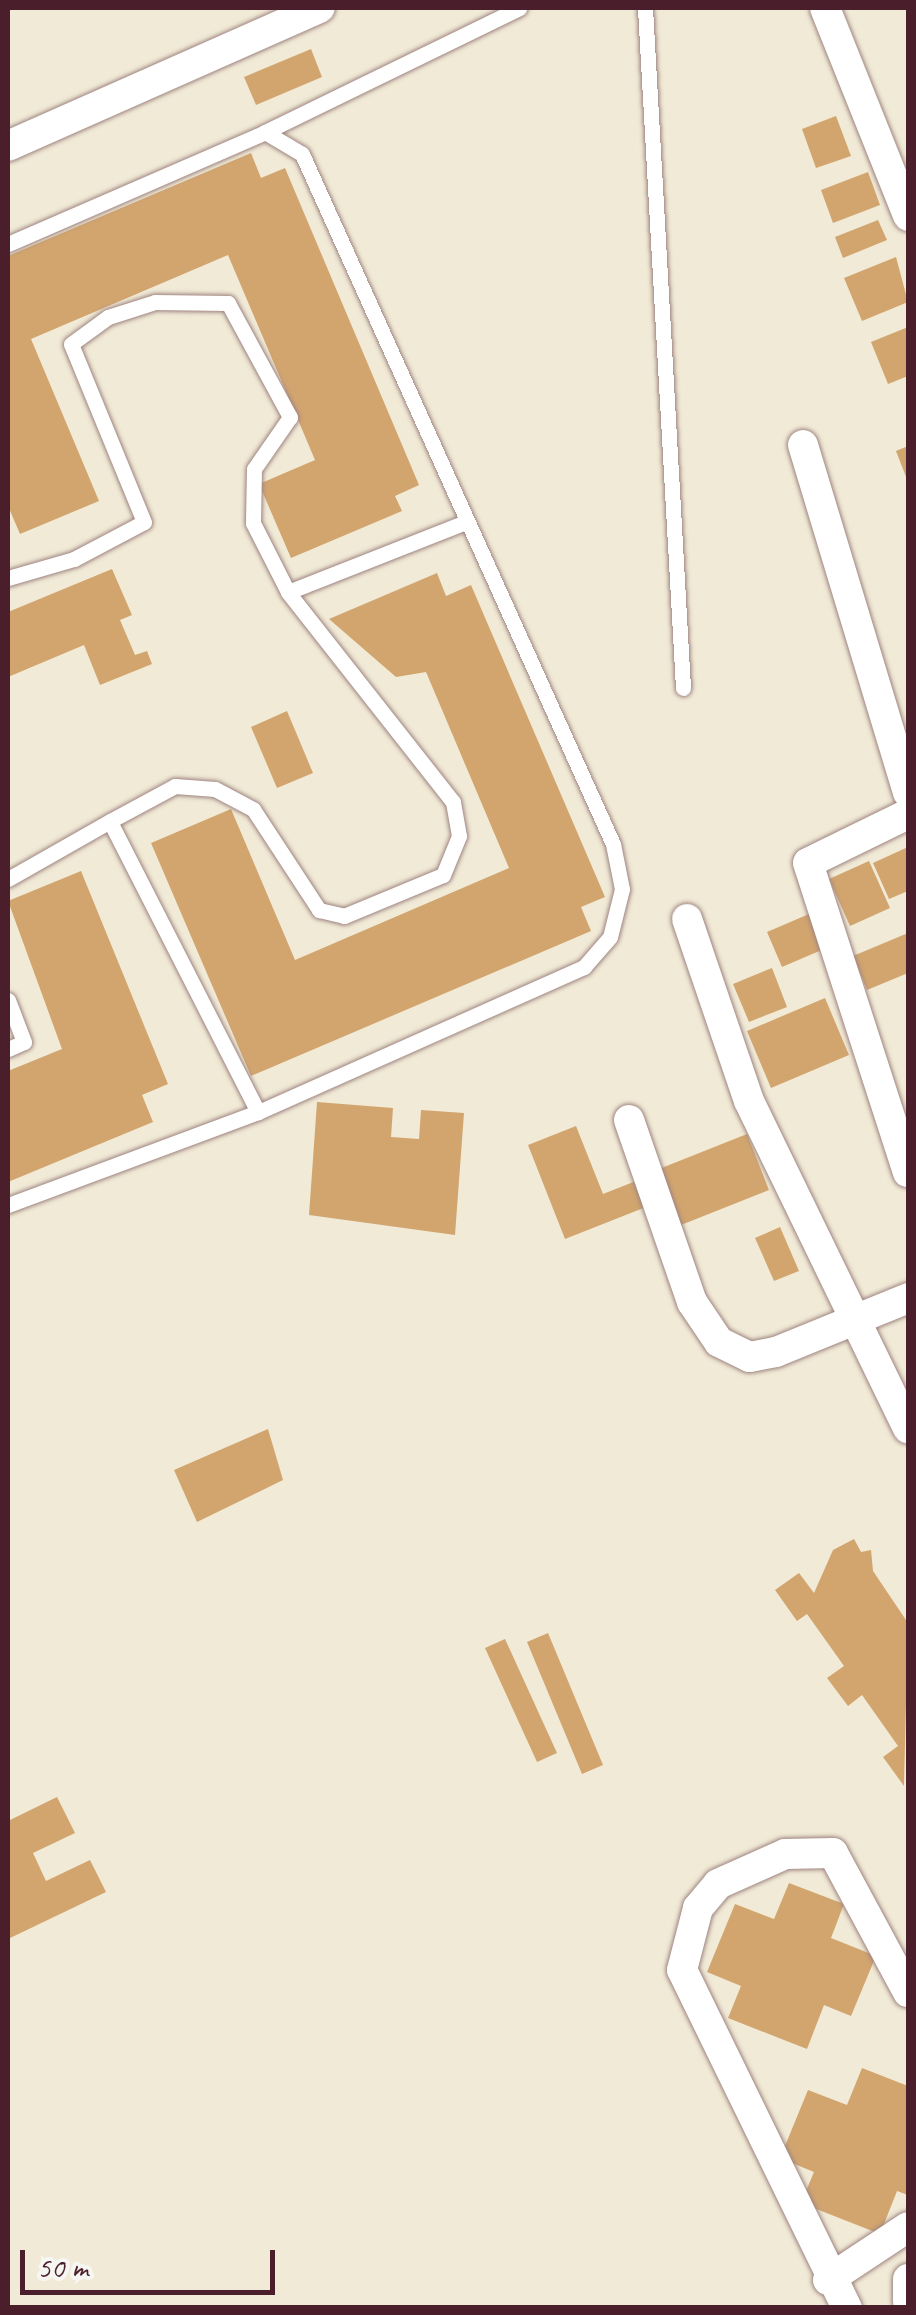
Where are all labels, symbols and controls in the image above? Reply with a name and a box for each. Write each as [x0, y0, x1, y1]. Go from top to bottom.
scale bar [25, 2230, 280, 2292]
text: 50 m [37, 2248, 88, 2286]

